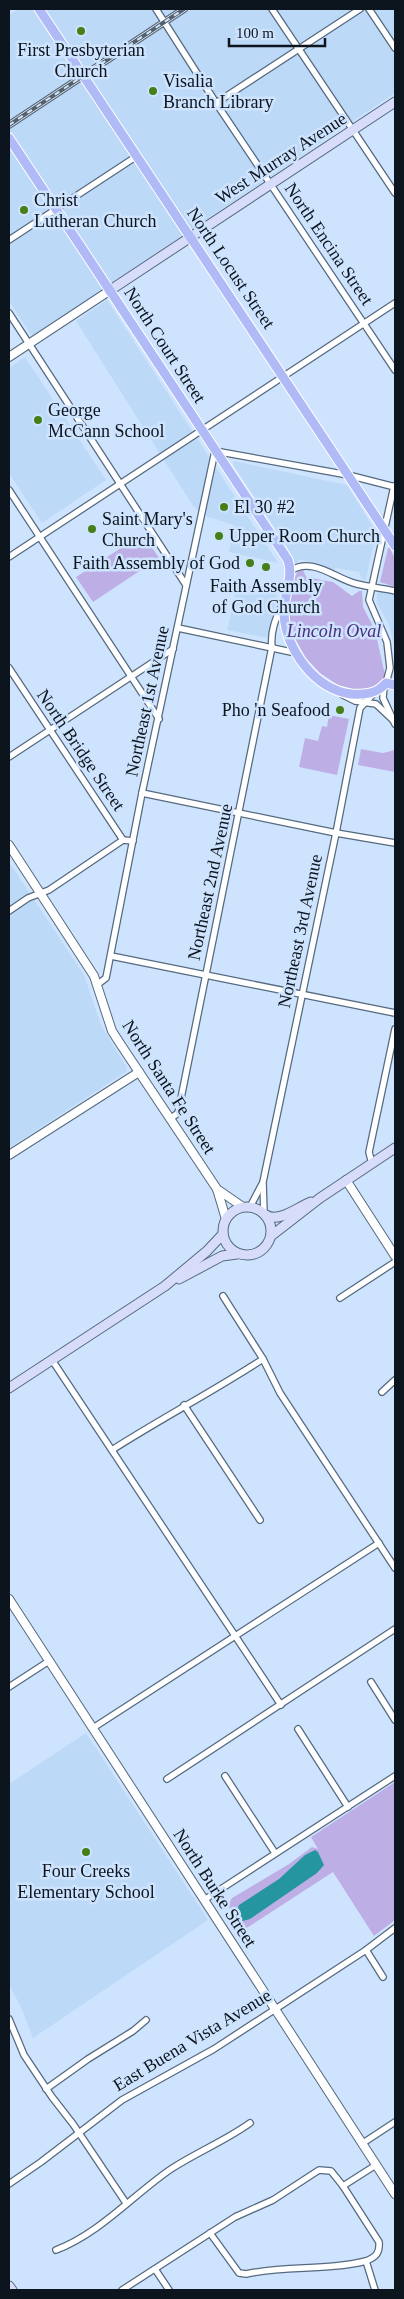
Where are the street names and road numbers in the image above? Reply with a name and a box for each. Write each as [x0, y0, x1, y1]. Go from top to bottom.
street label: West Murray Avenue [212, 108, 350, 208]
street label: North Encina Street [281, 179, 377, 309]
street label: North Locust Street [183, 204, 279, 332]
street label: North Court Street [120, 283, 210, 407]
street label: Northeast 1st Avenue [121, 624, 173, 778]
street label: North Bridge Street [33, 686, 129, 814]
street label: Northeast 2nd Avenue [184, 802, 236, 962]
street label: Northeast 3rd Avenue [274, 852, 326, 1010]
street label: North Santa Fe Street [118, 1016, 220, 1158]
street label: North Burke Street [169, 1825, 261, 1951]
street label: East Buena Vista Avenue [109, 1985, 275, 2095]

